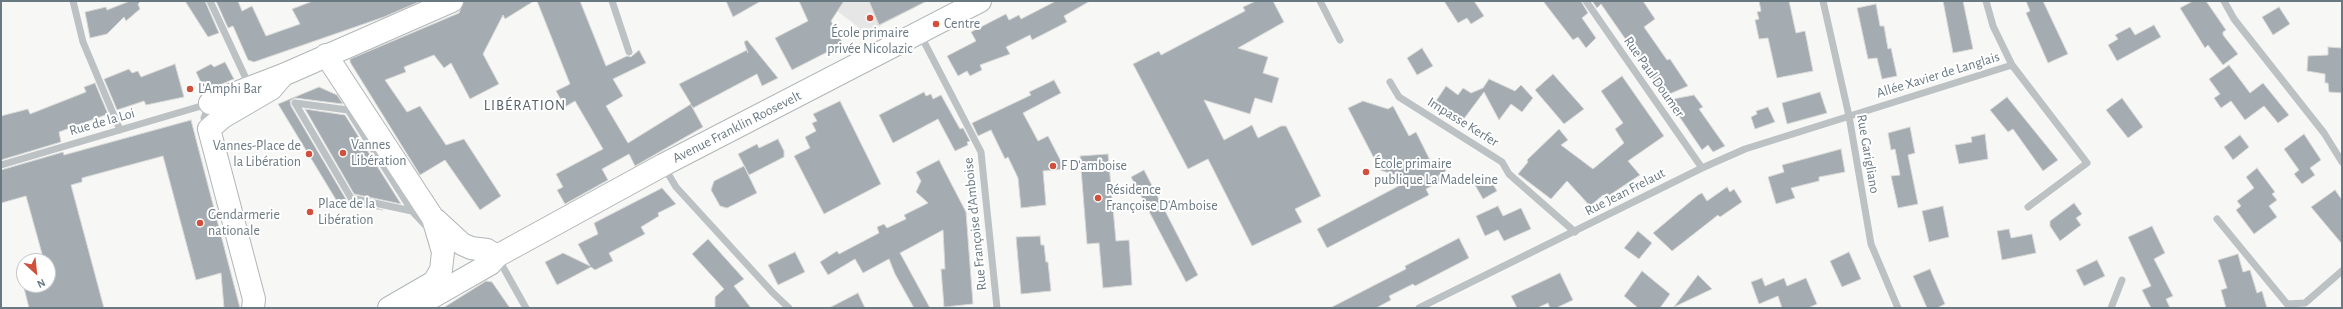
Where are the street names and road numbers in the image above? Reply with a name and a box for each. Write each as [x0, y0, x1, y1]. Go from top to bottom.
street label: Rue Paul Doumer [1620, 33, 1688, 121]
street label: Allée Xavier de Langlais [1874, 48, 2002, 102]
street label: Avenue Franklin Roosevelt [670, 87, 804, 167]
street label: Impasse Kerfer [1424, 93, 1502, 151]
street label: Rue de la Loi [67, 105, 137, 139]
street label: Rue Garigliano [1853, 113, 1883, 195]
street label: Rue Françoise d'Amboise [960, 157, 990, 291]
street label: Rue Jean Frelaut [1582, 165, 1668, 219]

